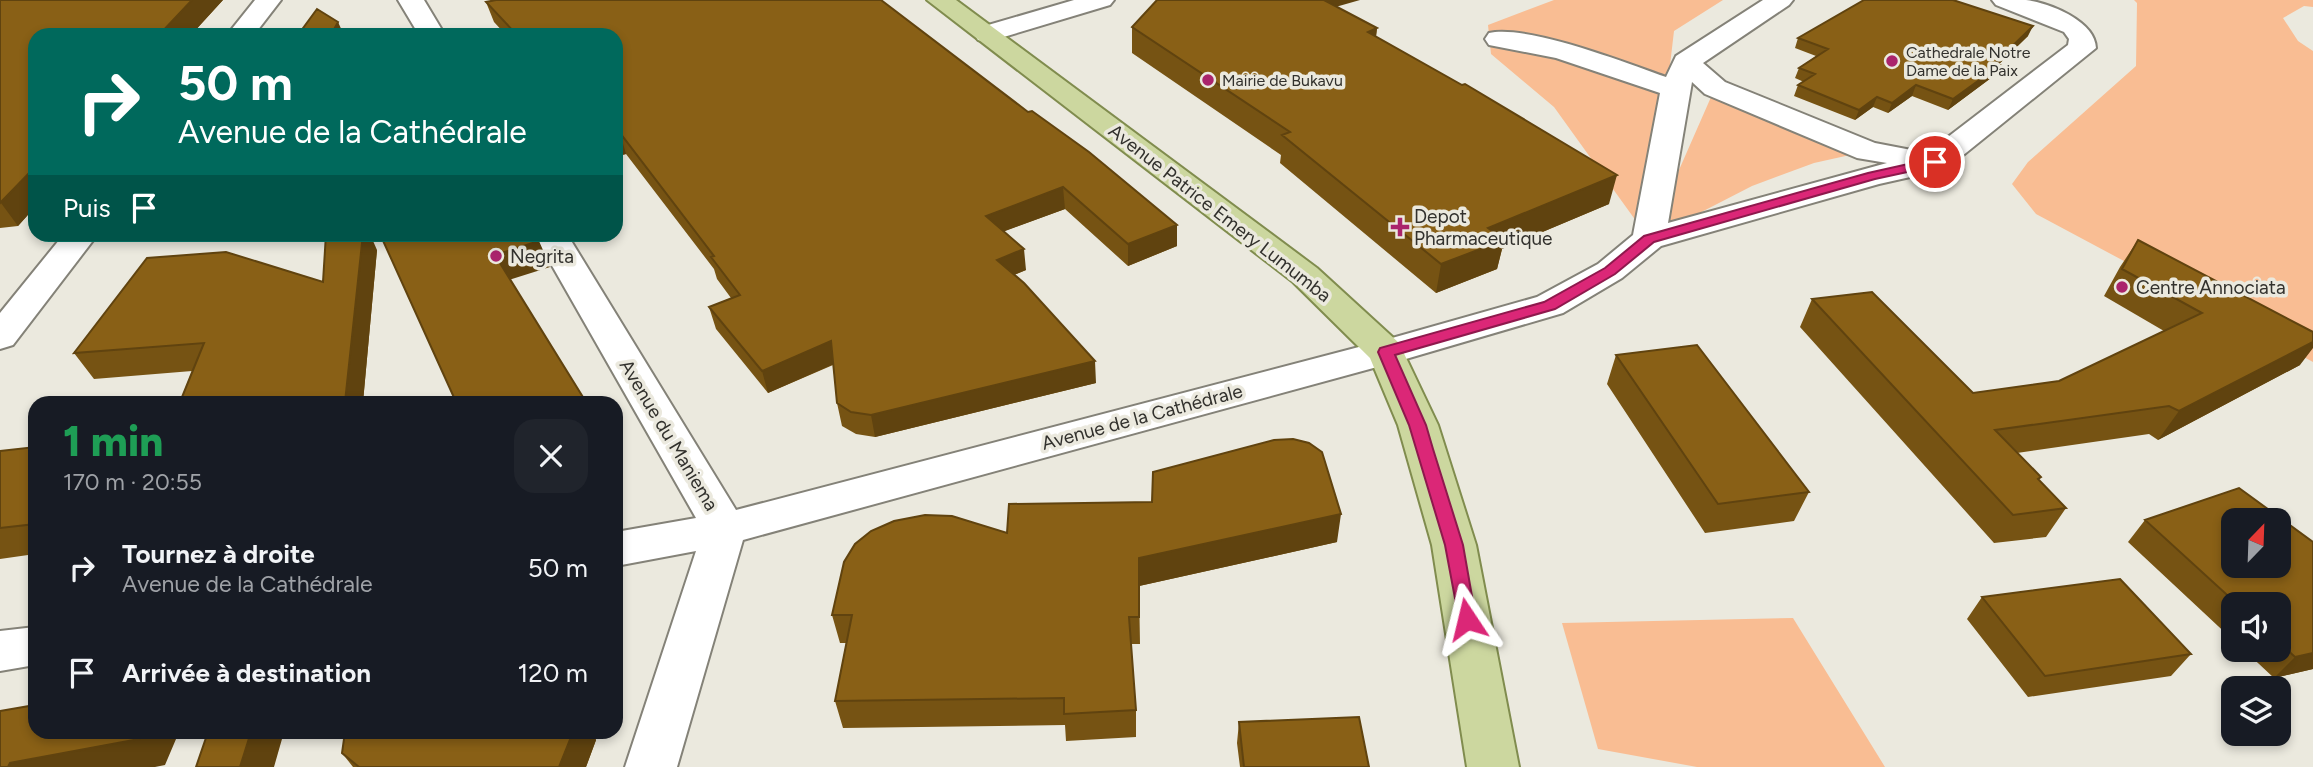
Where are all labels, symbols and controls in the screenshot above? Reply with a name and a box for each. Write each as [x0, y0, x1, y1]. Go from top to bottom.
place label: Cathedrale Notre Dame de la Paix [1906, 43, 2031, 80]
text: 50 m [178, 53, 293, 112]
marker: Cathedrale Notre Dame de la Paix [1884, 53, 1900, 69]
icon: right [63, 56, 154, 147]
place label: Mairie de Bukavu [1222, 71, 1343, 90]
marker: Mairie de Bukavu [1200, 72, 1216, 88]
text: Avenue de la Cathédrale [178, 113, 527, 151]
street label: Avenue Patrice Emery Lumumba [1104, 119, 1336, 307]
pin [1905, 132, 1965, 192]
icon: arrive [1916, 143, 1954, 181]
icon: arrive [125, 189, 163, 227]
text: Puis [63, 192, 111, 224]
place label: Depot Pharmaceutique [1414, 205, 1552, 250]
marker: Depot Pharmaceutique [1392, 219, 1408, 235]
place label: Negrita [510, 245, 574, 268]
marker: Negrita [488, 248, 504, 264]
place label: Centre Annociata [2136, 276, 2286, 299]
marker: Centre Annociata [2114, 279, 2130, 295]
street label: Avenue du Maniema [615, 355, 723, 515]
street label: Avenue de la Cathédrale [1039, 379, 1245, 455]
text: 1 min [63, 416, 163, 467]
button: close [514, 419, 588, 493]
text: 170 m · 20:55 [63, 468, 202, 496]
north arrow [2221, 508, 2291, 578]
map controls [2221, 508, 2291, 746]
text: Tournez à droite [122, 538, 315, 570]
icon: right [63, 549, 101, 587]
text: 50 m [528, 552, 588, 584]
text: Avenue de la Cathédrale [122, 570, 373, 598]
position arrow [1430, 582, 1504, 656]
button: sound [2221, 592, 2291, 662]
icon: arrive [63, 654, 101, 692]
text: Arrivée à destination [122, 657, 371, 689]
text: 120 m [518, 657, 588, 689]
button: layers [2221, 676, 2291, 746]

